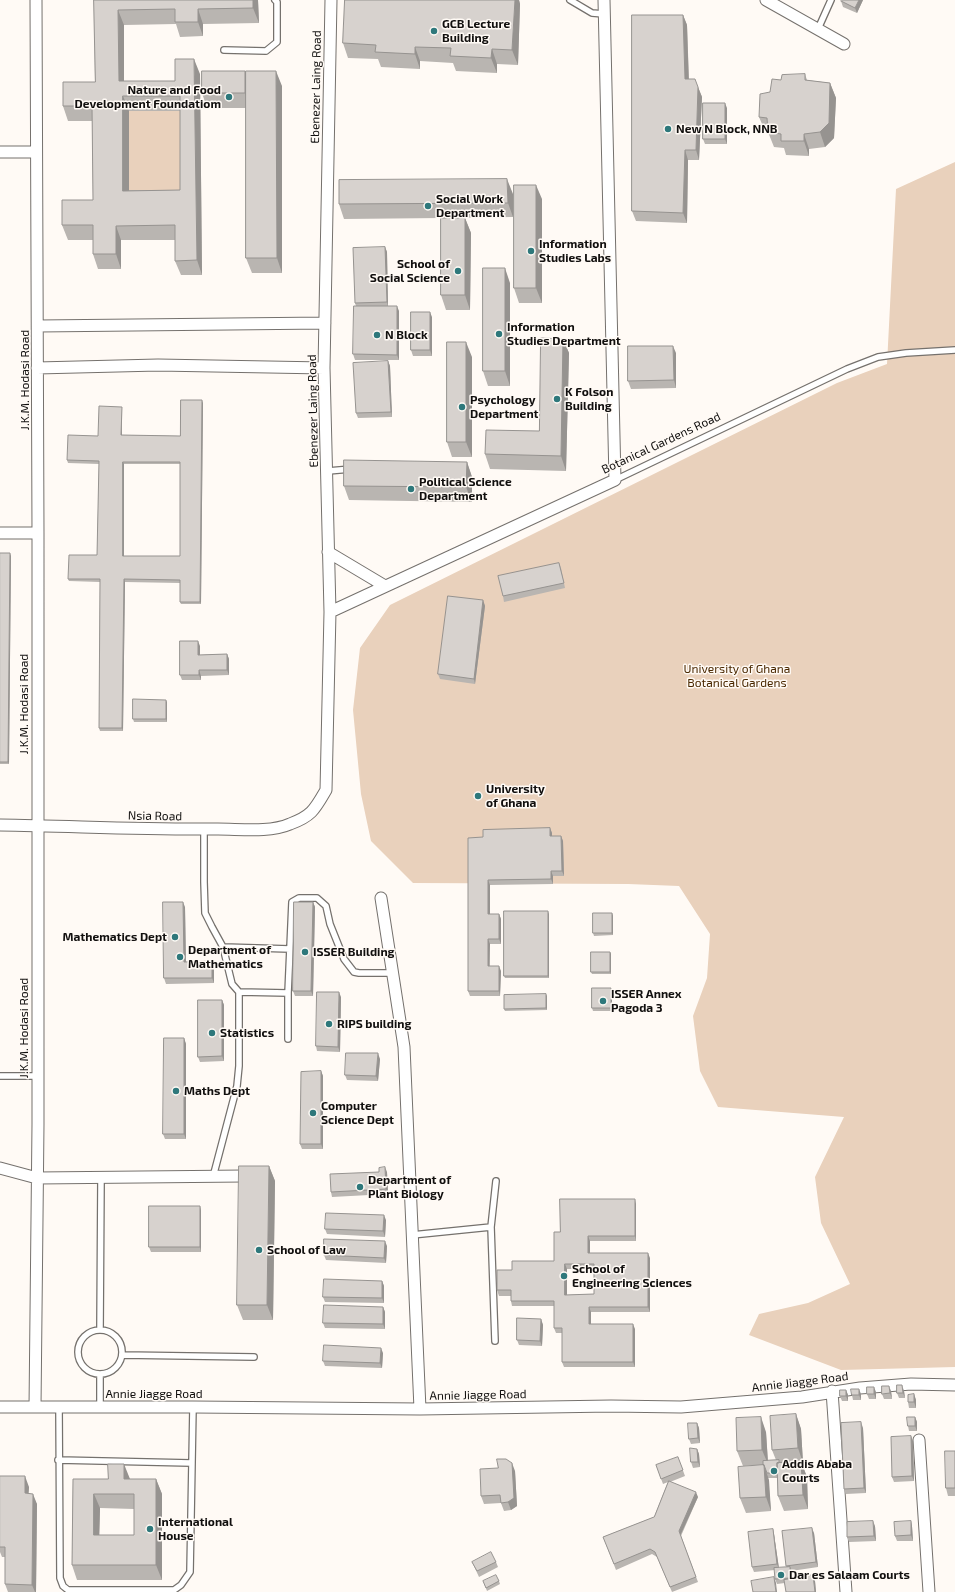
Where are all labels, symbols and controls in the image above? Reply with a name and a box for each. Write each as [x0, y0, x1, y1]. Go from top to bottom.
place label: GCB Lecture Building [442, 17, 510, 45]
marker: GCB Lecture Building [429, 26, 439, 36]
street label: Ebenezer Laing Road [308, 30, 324, 144]
place label: Nature and Food Development Foundatiom [75, 83, 221, 111]
marker: Nature and Food Development Foundatiom [224, 92, 234, 102]
place label: New N Block, NNB [676, 122, 777, 136]
marker: New N Block, NNB [663, 124, 673, 134]
place label: Social Work Department [436, 192, 505, 220]
marker: Social Work Department [423, 201, 433, 211]
place label: Information Studies Labs [539, 237, 611, 265]
marker: Information Studies Labs [526, 246, 536, 256]
place label: School of Social Science [370, 257, 450, 285]
marker: School of Social Science [453, 266, 463, 276]
place label: Information Studies Department [507, 320, 621, 348]
place label: N Block [385, 328, 428, 342]
marker: Information Studies Department [494, 329, 504, 339]
street label: J.K.M. Hodasi Road [18, 330, 32, 430]
marker: N Block [372, 330, 382, 340]
street label: Ebenezer Laing Road [305, 354, 321, 468]
place label: K Folson Building [565, 385, 613, 413]
place label: Psychology Department [470, 393, 539, 421]
marker: K Folson Building [552, 394, 562, 404]
marker: Psychology Department [457, 402, 467, 412]
street label: Botanical Gardens Road [599, 409, 723, 477]
place label: Political Science Department [419, 475, 512, 503]
marker: Political Science Department [406, 484, 416, 494]
street label: J.K.M. Hodasi Road [17, 654, 31, 754]
park label: University of Ghana Botanical Gardens [684, 662, 790, 690]
place label: University of Ghana [486, 782, 545, 810]
marker: University of Ghana [473, 791, 483, 801]
street label: Nsia Road [128, 808, 182, 824]
place label: Mathematics Dept [62, 930, 167, 944]
marker: Mathematics Dept [170, 932, 180, 942]
place label: Department of Mathematics [188, 943, 271, 971]
place label: ISSER Building [313, 945, 395, 959]
marker: ISSER Building [300, 947, 310, 957]
marker: Department of Mathematics [175, 952, 185, 962]
street label: J.K.M. Hodasi Road [17, 978, 31, 1078]
place label: ISSER Annex Pagoda 3 [611, 987, 682, 1015]
marker: ISSER Annex Pagoda 3 [598, 996, 608, 1006]
place label: RIPS building [337, 1017, 411, 1031]
marker: RIPS building [324, 1019, 334, 1029]
place label: Statistics [220, 1026, 274, 1040]
marker: Statistics [207, 1028, 217, 1038]
place label: Maths Dept [184, 1084, 250, 1098]
marker: Maths Dept [171, 1086, 181, 1096]
place label: Computer Science Dept [321, 1099, 394, 1127]
marker: Computer Science Dept [308, 1108, 318, 1118]
place label: Department of Plant Biology [368, 1173, 451, 1201]
marker: Department of Plant Biology [355, 1182, 365, 1192]
place label: School of Law [267, 1243, 346, 1257]
marker: School of Law [254, 1245, 264, 1255]
place label: School of Engineering Sciences [572, 1262, 692, 1290]
marker: School of Engineering Sciences [559, 1271, 569, 1281]
street label: Annie Jiagge Road [751, 1369, 849, 1395]
street label: Annie Jiagge Road [105, 1387, 203, 1401]
street label: Annie Jiagge Road [429, 1387, 527, 1403]
place label: Addis Ababa Courts [782, 1457, 852, 1485]
marker: Addis Ababa Courts [769, 1466, 779, 1476]
place label: International House [158, 1515, 233, 1543]
marker: International House [145, 1524, 155, 1534]
place label: Dar es Salaam Courts [789, 1568, 910, 1582]
marker: Dar es Salaam Courts [776, 1570, 786, 1580]

